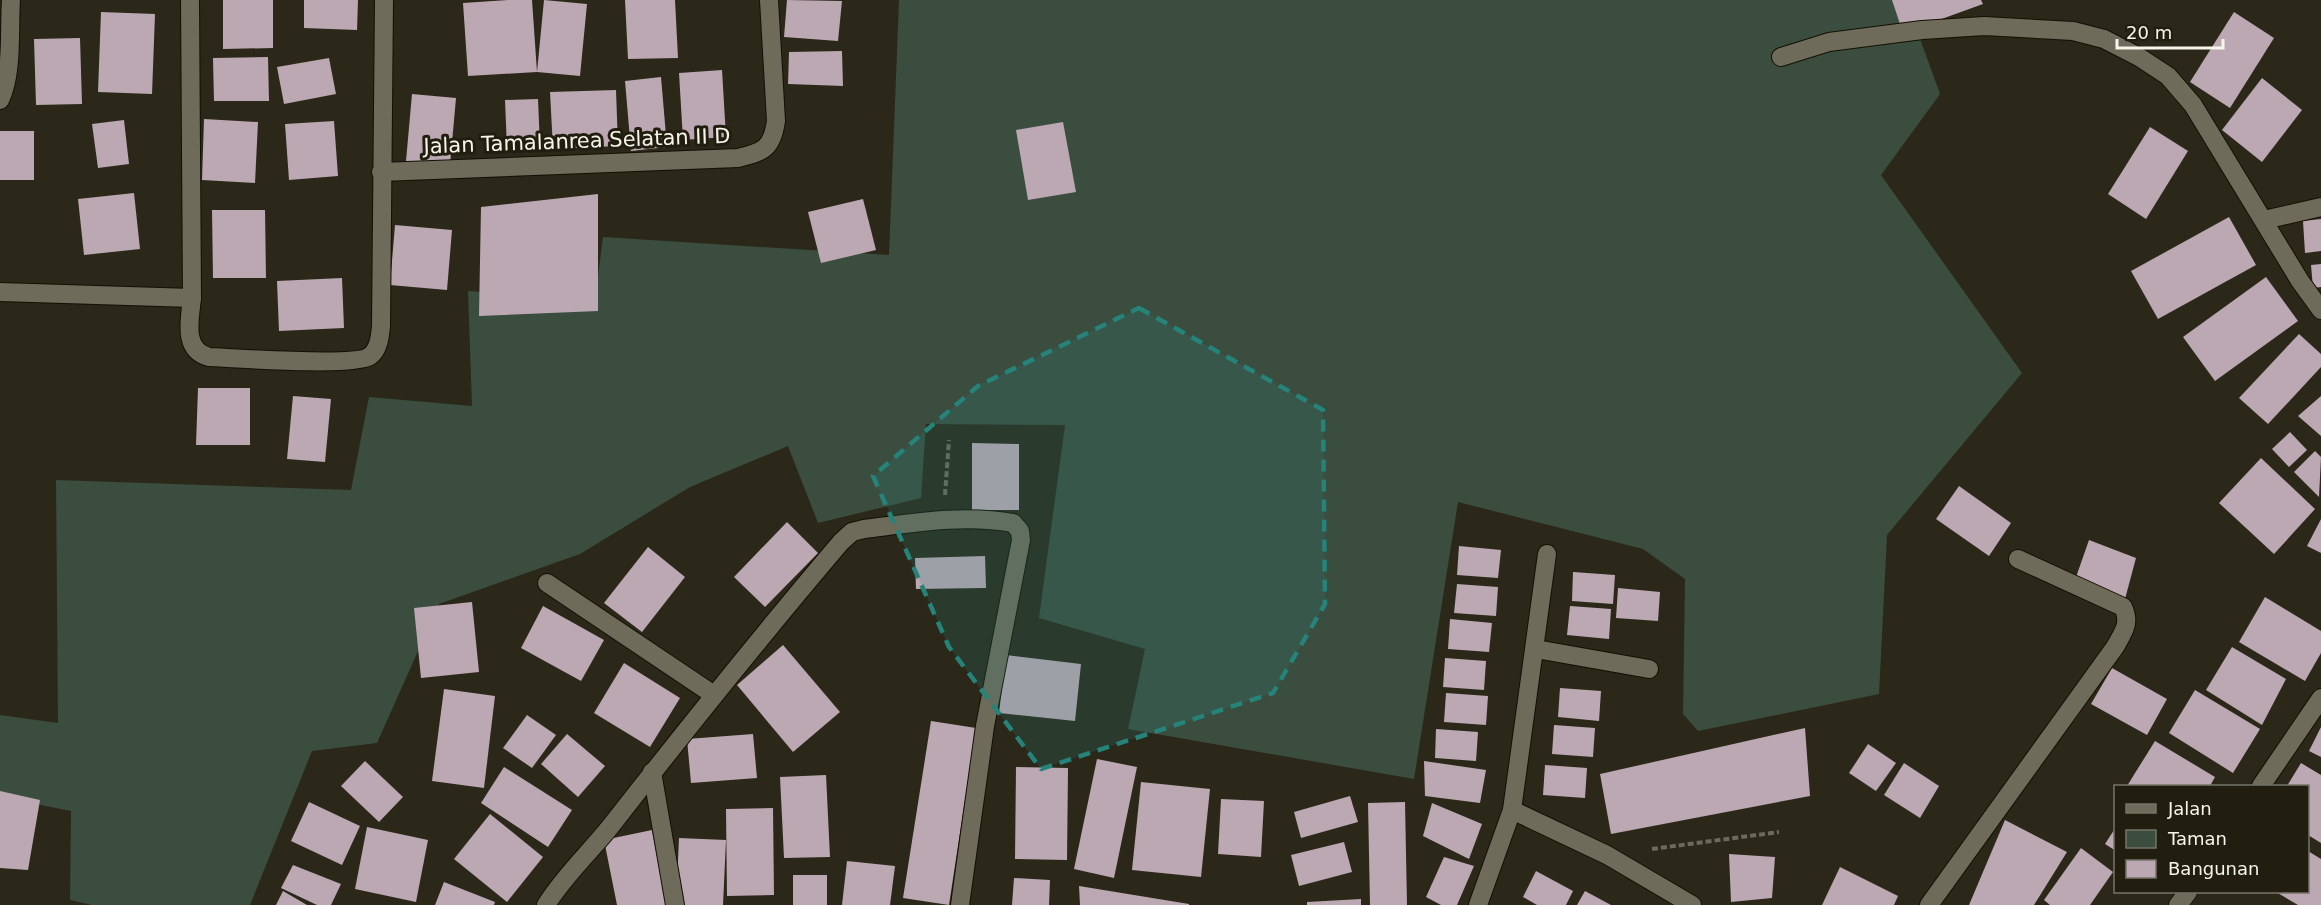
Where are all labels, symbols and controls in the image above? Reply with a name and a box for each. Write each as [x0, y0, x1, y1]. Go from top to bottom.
scale bar [2117, 12, 2224, 50]
text: 20 m [2126, 22, 2172, 43]
street label: Jalan Tamalanrea Selatan II D [421, 124, 731, 158]
legend [2114, 785, 2309, 893]
text: Jalan [2167, 798, 2212, 819]
text: Taman [2167, 828, 2227, 849]
text: Bangunan [2168, 858, 2259, 879]

